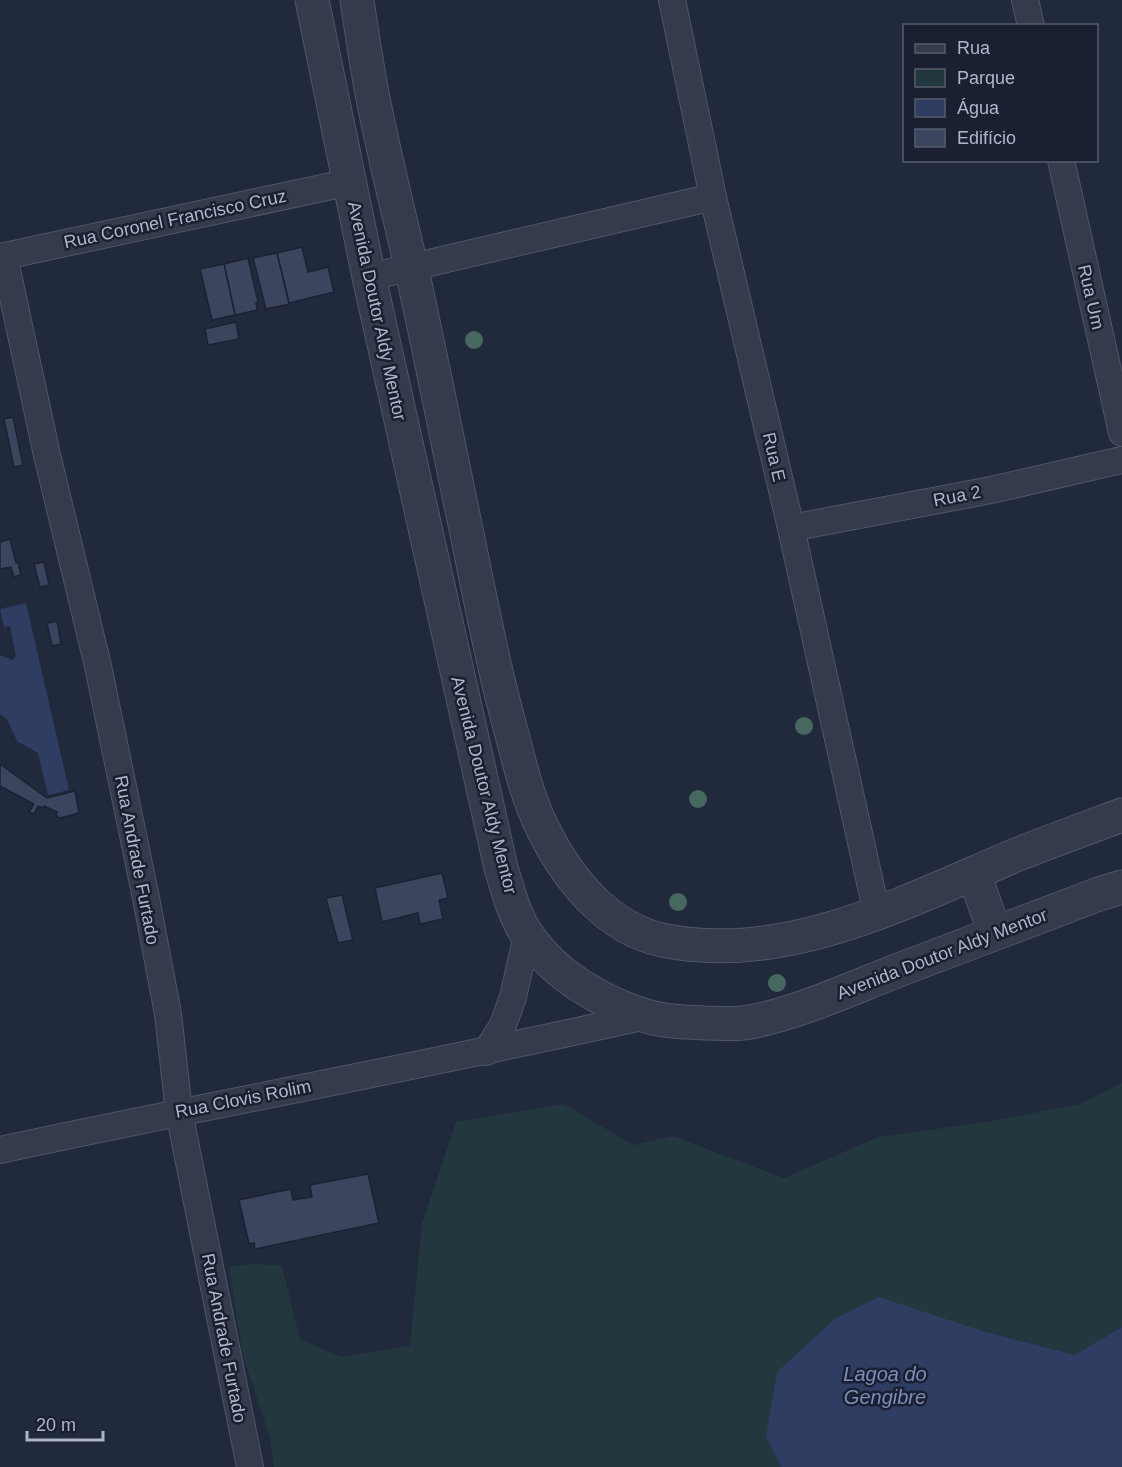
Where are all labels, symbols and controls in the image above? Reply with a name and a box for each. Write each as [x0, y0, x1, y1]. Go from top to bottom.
legend [903, 24, 1098, 162]
text: Rua [957, 38, 991, 58]
text: Parque [957, 68, 1015, 88]
text: Água [957, 98, 1000, 118]
text: Edifício [957, 128, 1016, 148]
street label: Rua Coronel Francisco Cruz [62, 186, 288, 252]
street label: Avenida Doutor Aldy Mentor [344, 199, 410, 423]
street label: Rua Um [1074, 263, 1108, 331]
street label: Rua E [759, 430, 789, 484]
street label: Rua 2 [932, 482, 982, 510]
street label: Avenida Doutor Aldy Mentor [447, 674, 521, 896]
street label: Rua Andrade Furtado [111, 774, 163, 946]
street label: Avenida Doutor Aldy Mentor [834, 905, 1050, 1003]
street label: Rua Clovis Rolim [173, 1076, 313, 1122]
street label: Rua Andrade Furtado [198, 1252, 250, 1424]
water label: Lagoa do Gengibre [843, 1363, 927, 1408]
scale bar [27, 1404, 104, 1442]
text: 20 m [36, 1415, 76, 1435]

